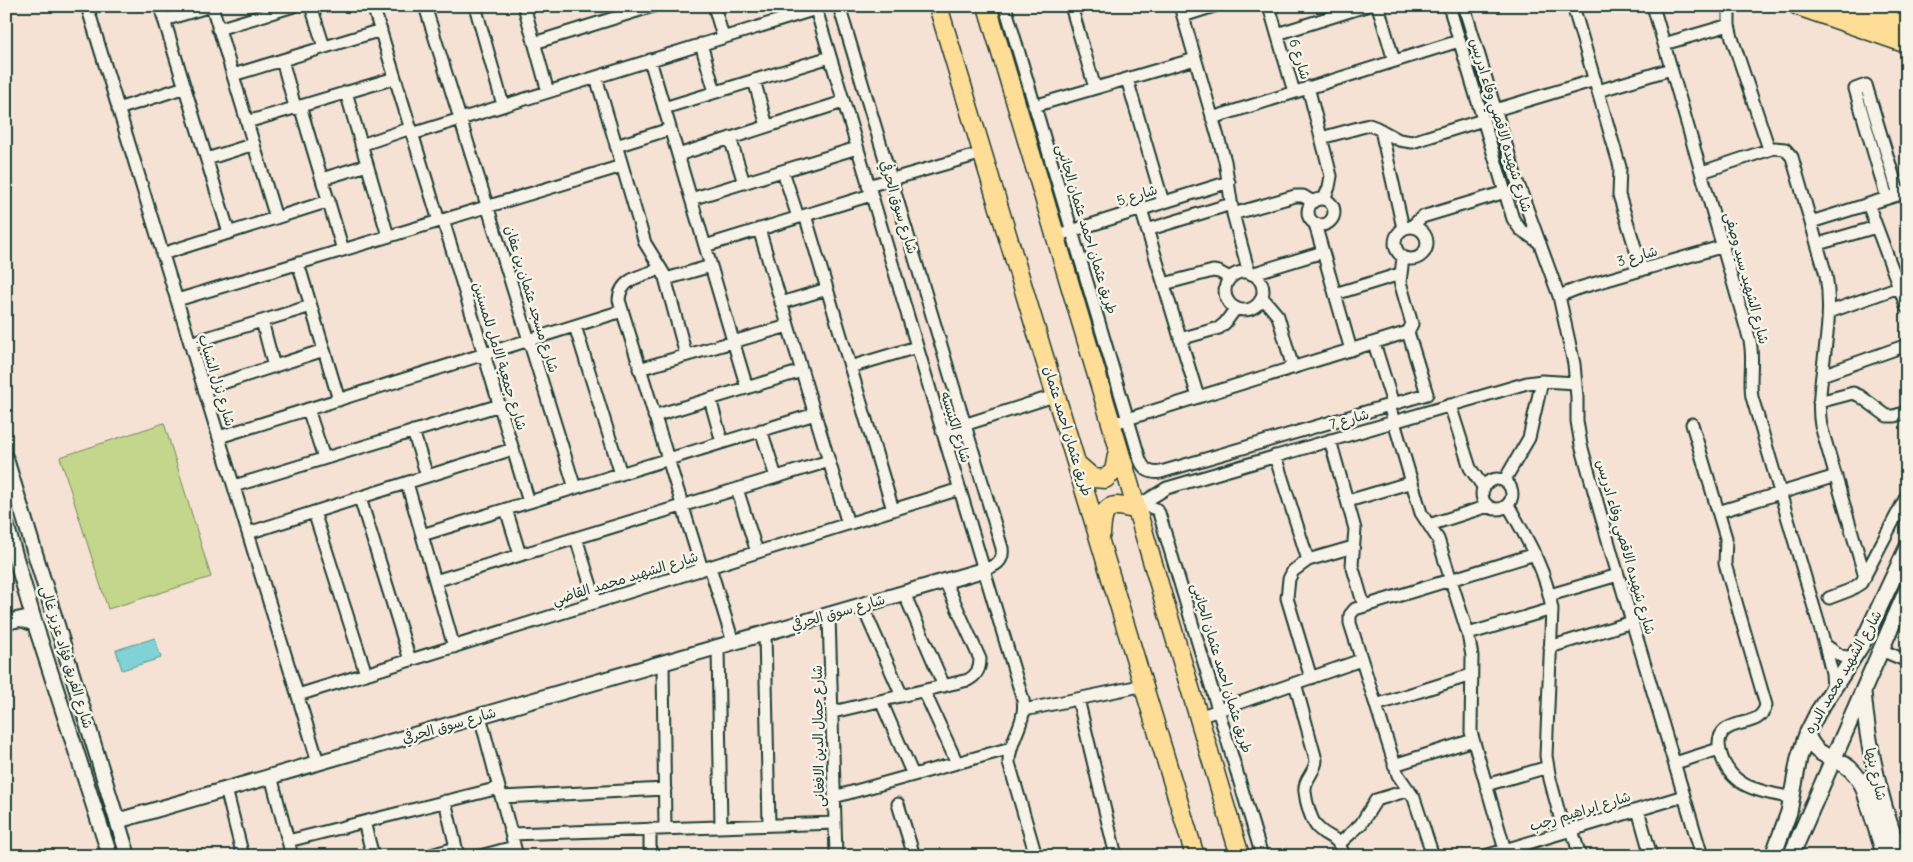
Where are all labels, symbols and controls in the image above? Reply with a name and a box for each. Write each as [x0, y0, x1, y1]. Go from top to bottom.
street label: شارع 6 [1284, 36, 1315, 82]
street label: شارع شهيده الاقصي وفاء ادريس [1462, 36, 1536, 215]
street label: طريق عثمان احمد عثمان الجانبى [1052, 142, 1121, 317]
street label: شارع سوق الحرفي [874, 158, 922, 257]
street label: شارع 5 [1114, 180, 1160, 211]
street label: شارع الشهيد سيد وصفى [1720, 210, 1773, 346]
street label: شارع مسجد عثمان بن عفان [500, 223, 563, 375]
street label: شارع 3 [1615, 242, 1660, 271]
street label: شارع جمعية الامل للمسنين [468, 280, 531, 433]
street label: شارع نزل الشباب [194, 332, 240, 428]
street label: طريق عثمان احمد عثمان [1040, 364, 1096, 498]
street label: شارع الكنيسه [936, 389, 975, 465]
street label: شارع 7 [1327, 405, 1371, 434]
street label: شارع شهيده الاقصي وفاء ادريس [1589, 458, 1660, 638]
street label: شارع الشهيد محمد القاضي [550, 547, 701, 613]
street label: طريق عثمان احمد عثمان الجانبى [1187, 581, 1256, 756]
street label: شارع الفريق فؤاد عزيز غالى [36, 583, 97, 731]
street label: شارع سوق الحرفي [789, 590, 888, 636]
street label: شارع الشهيد محمد الدره [1800, 607, 1887, 738]
street label: شارع جمال الدين الافغانى [808, 665, 829, 807]
street label: شارع سوق الحرفي [400, 703, 499, 749]
street label: شارع بنها [1860, 746, 1891, 802]
street label: شارع ابراهيم رجب [1527, 787, 1633, 837]

